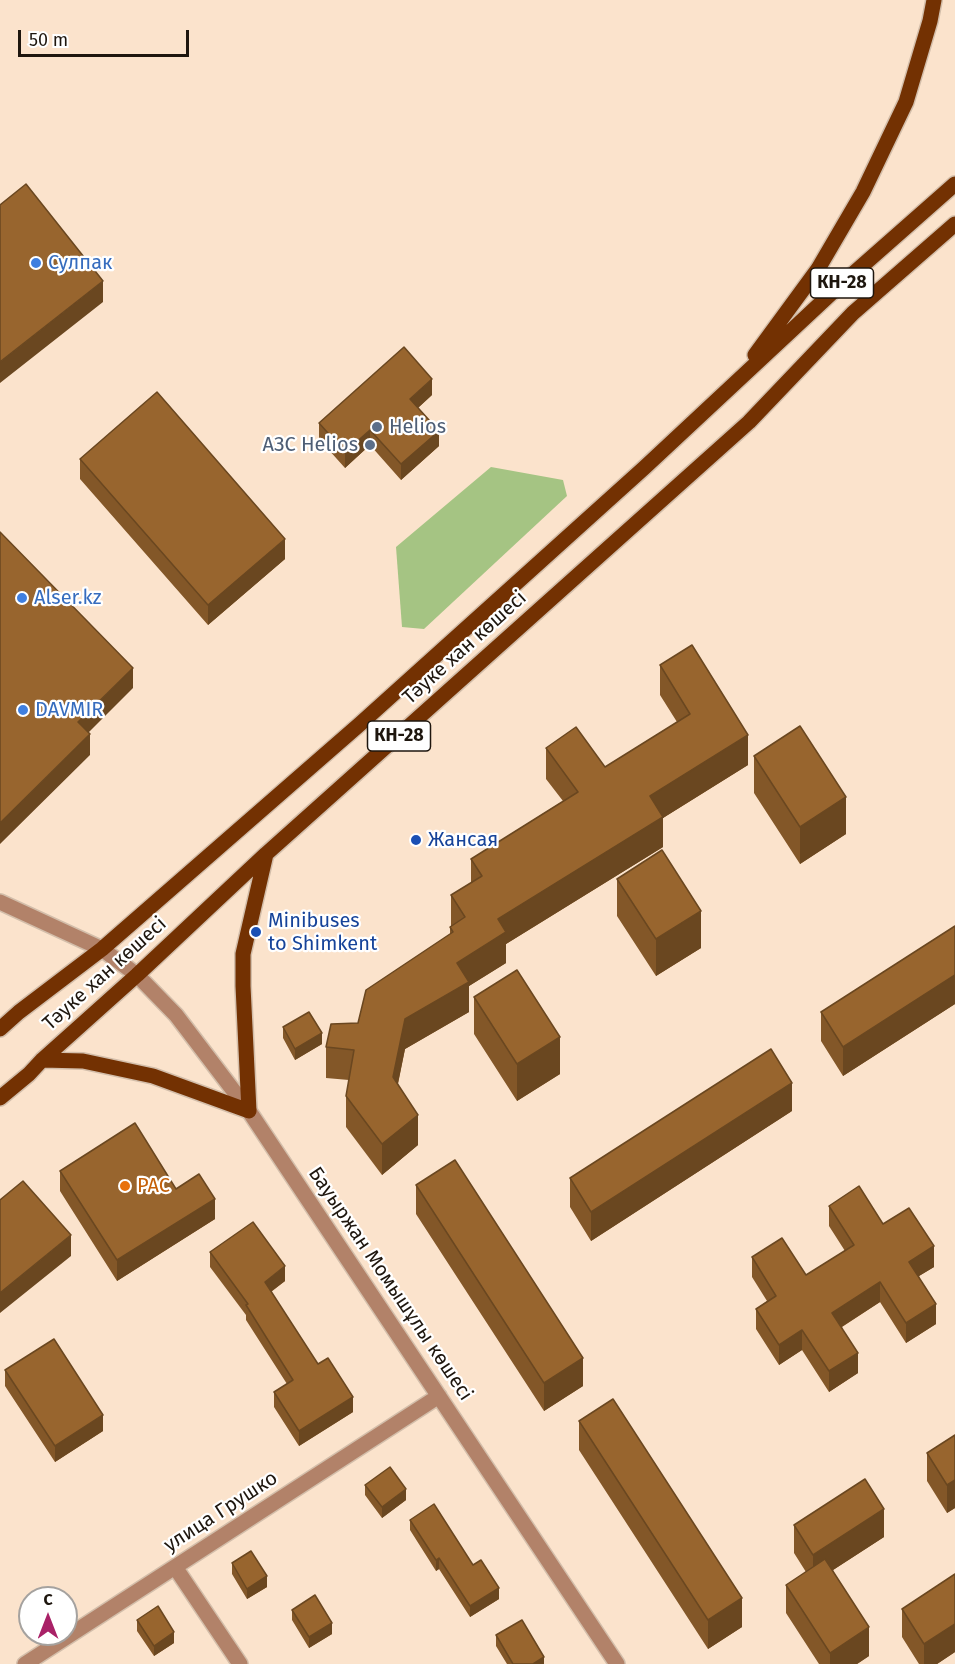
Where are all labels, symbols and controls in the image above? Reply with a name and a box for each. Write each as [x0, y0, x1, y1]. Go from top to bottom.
scale bar [21, 18, 192, 56]
text: 50 m [29, 29, 68, 51]
place label: Сулпак [48, 251, 112, 275]
marker: Сулпак [29, 256, 43, 270]
road number: КН-28 [810, 268, 874, 298]
place label: Helios [389, 415, 446, 439]
marker: Helios [370, 420, 384, 434]
place label: АЗС Helios [263, 433, 358, 457]
marker: АЗС Helios [363, 438, 377, 452]
place label: Alser.kz [34, 586, 101, 610]
street label: Тәуке хан көшесі [398, 586, 532, 710]
marker: Alser.kz [15, 591, 29, 605]
place label: DAVMIR [35, 698, 103, 722]
marker: DAVMIR [16, 703, 30, 717]
road number: КН-28 [368, 721, 430, 751]
place label: Жансая [428, 828, 498, 852]
marker: Жансая [409, 833, 423, 847]
place label: Minibuses to Shimkent [268, 909, 377, 956]
street label: Тәуке хан көшесі [38, 912, 172, 1036]
marker: Minibuses to Shimkent [249, 925, 263, 939]
street label: Бауыржан Момышұлы көшесі [303, 1163, 477, 1405]
place label: РАС [137, 1174, 170, 1198]
marker: РАС [118, 1179, 132, 1193]
street label: улица Грушко [160, 1466, 282, 1558]
north arrow [18, 1586, 78, 1646]
text: С [43, 1590, 53, 1609]

